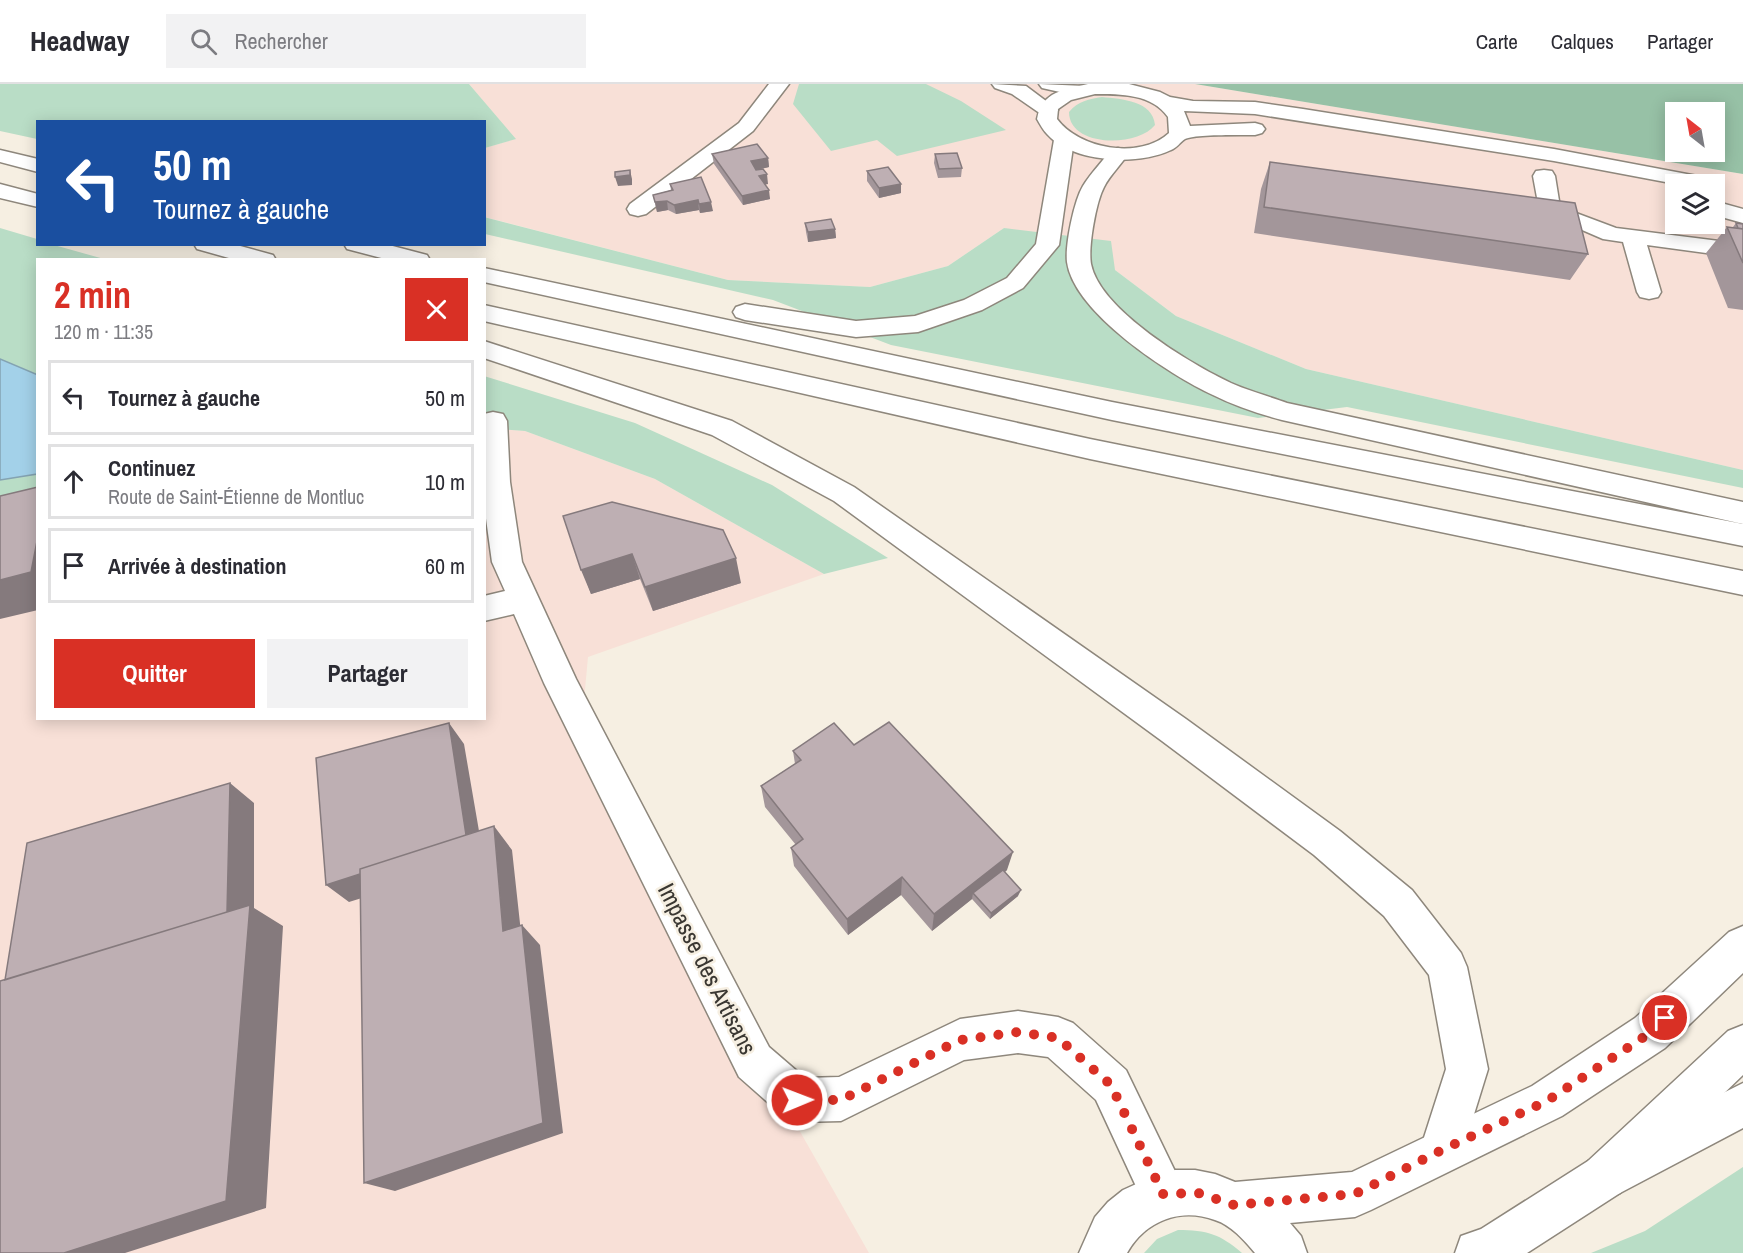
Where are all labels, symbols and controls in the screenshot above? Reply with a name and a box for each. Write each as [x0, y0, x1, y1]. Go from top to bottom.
search box [166, 14, 586, 68]
text: Headway [30, 22, 130, 60]
icon: search [187, 25, 220, 58]
text: Rechercher [235, 26, 328, 56]
text: Carte [1476, 27, 1518, 56]
text: Calques [1551, 27, 1614, 56]
text: Partager [1647, 27, 1713, 56]
north arrow [1665, 102, 1725, 162]
map controls [1665, 102, 1725, 234]
text: 50 m [153, 137, 232, 193]
icon: left [54, 144, 132, 222]
button: layers [1665, 174, 1725, 234]
text: Tournez à gauche [153, 191, 329, 227]
text: 2 min [54, 271, 131, 319]
button: close [405, 278, 468, 341]
text: 120 m · 11:35 [54, 318, 153, 345]
icon: left [57, 381, 90, 414]
text: Tournez à gauche [108, 383, 260, 413]
text: 50 m [425, 383, 465, 413]
text: Continuez [108, 453, 195, 483]
icon: ahead [57, 465, 90, 498]
text: 10 m [425, 467, 465, 497]
text: Route de Saint-Étienne de Montluc [108, 483, 364, 510]
icon: arrive [57, 549, 90, 582]
text: Arrivée à destination [108, 551, 286, 581]
text: 60 m [425, 551, 465, 581]
button: Quitter [54, 639, 255, 708]
button: Partager [267, 639, 468, 708]
street label: Impasse des Artisans [651, 877, 765, 1060]
pin [1639, 992, 1690, 1043]
icon: arrive [1648, 1001, 1681, 1034]
position arrow [765, 1068, 829, 1132]

